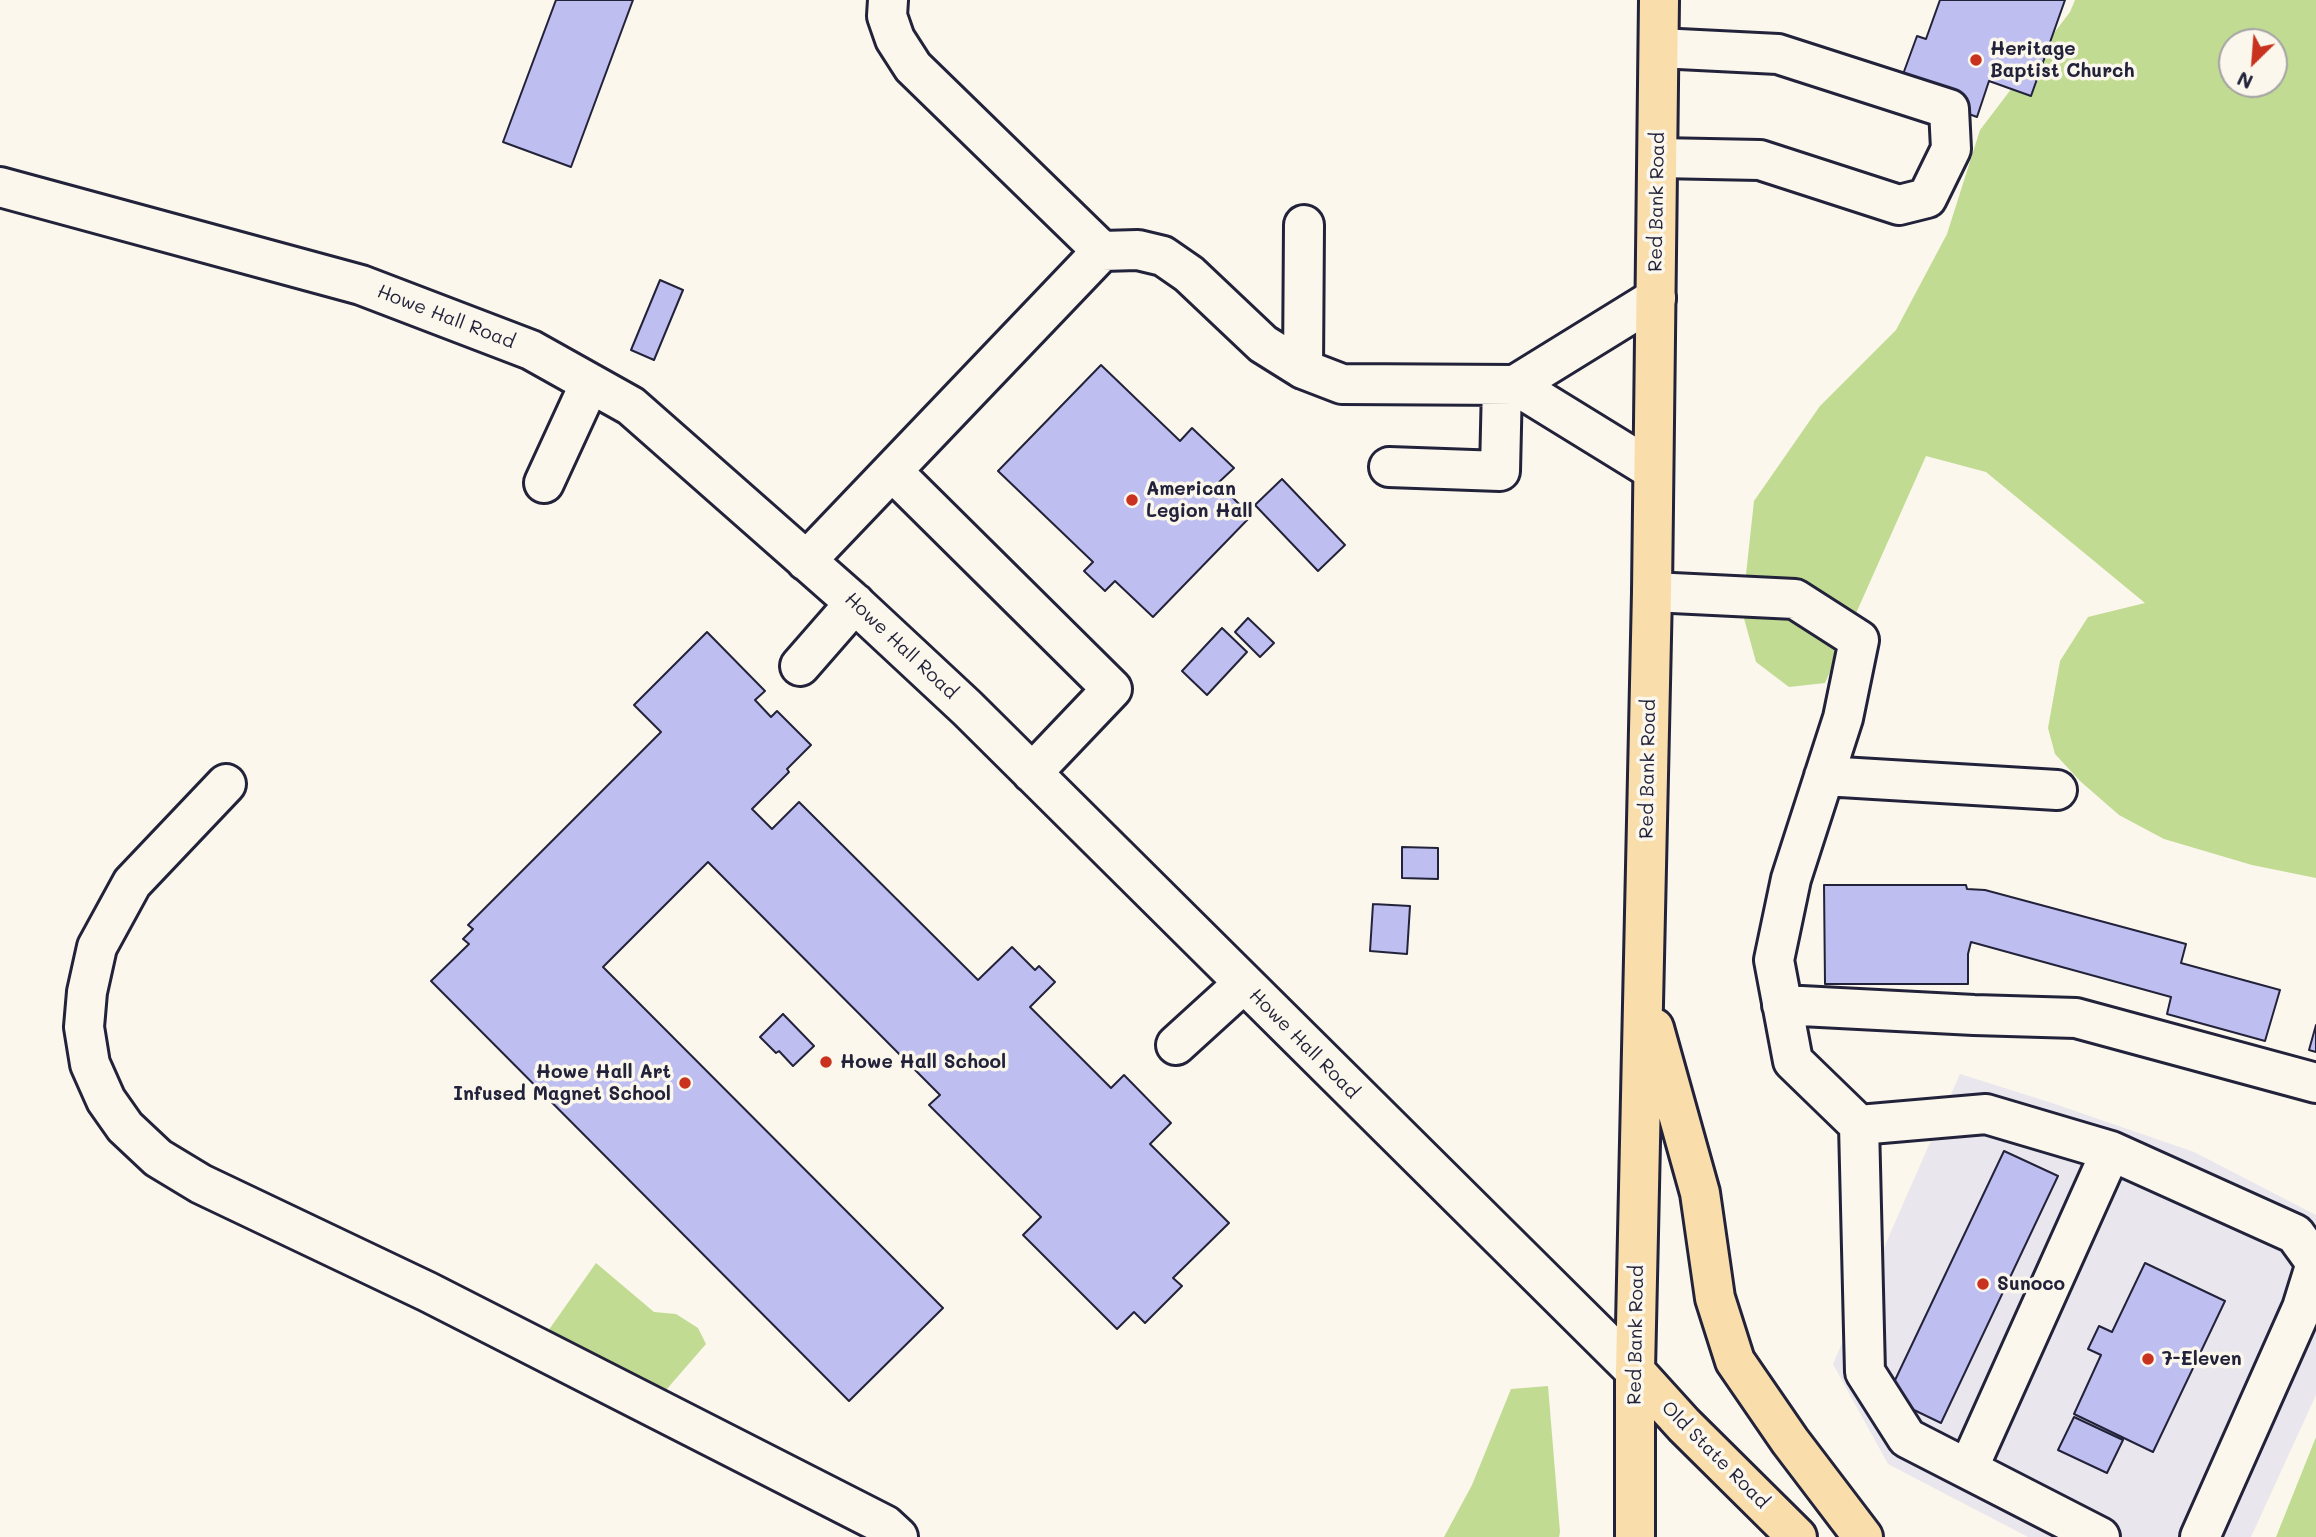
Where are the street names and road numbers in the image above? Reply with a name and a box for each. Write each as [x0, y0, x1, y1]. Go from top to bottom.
street label: Red Bank Road [1644, 132, 1670, 272]
street label: Howe Hall Road [374, 280, 518, 354]
street label: Howe Hall Road [840, 588, 962, 704]
street label: Red Bank Road [1635, 699, 1661, 839]
street label: Howe Hall Road [1244, 984, 1364, 1104]
street label: Red Bank Road [1623, 1265, 1649, 1405]
street label: Old State Road [1657, 1397, 1773, 1513]

